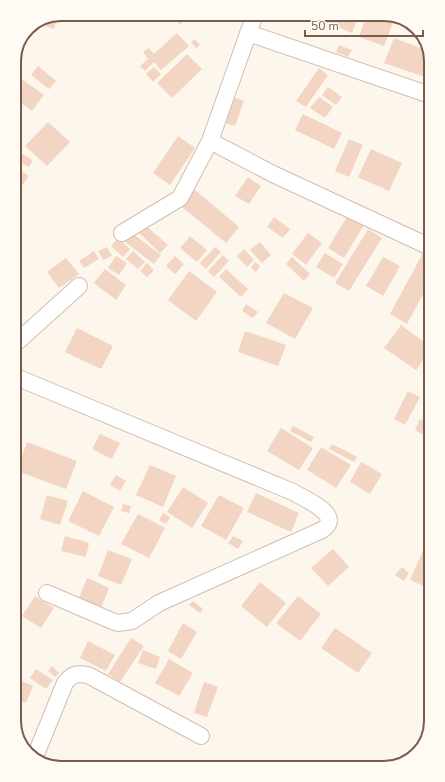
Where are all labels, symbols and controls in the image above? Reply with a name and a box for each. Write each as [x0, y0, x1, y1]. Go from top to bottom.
scale bar [305, 12, 423, 38]
text: 50 m [311, 18, 339, 34]

